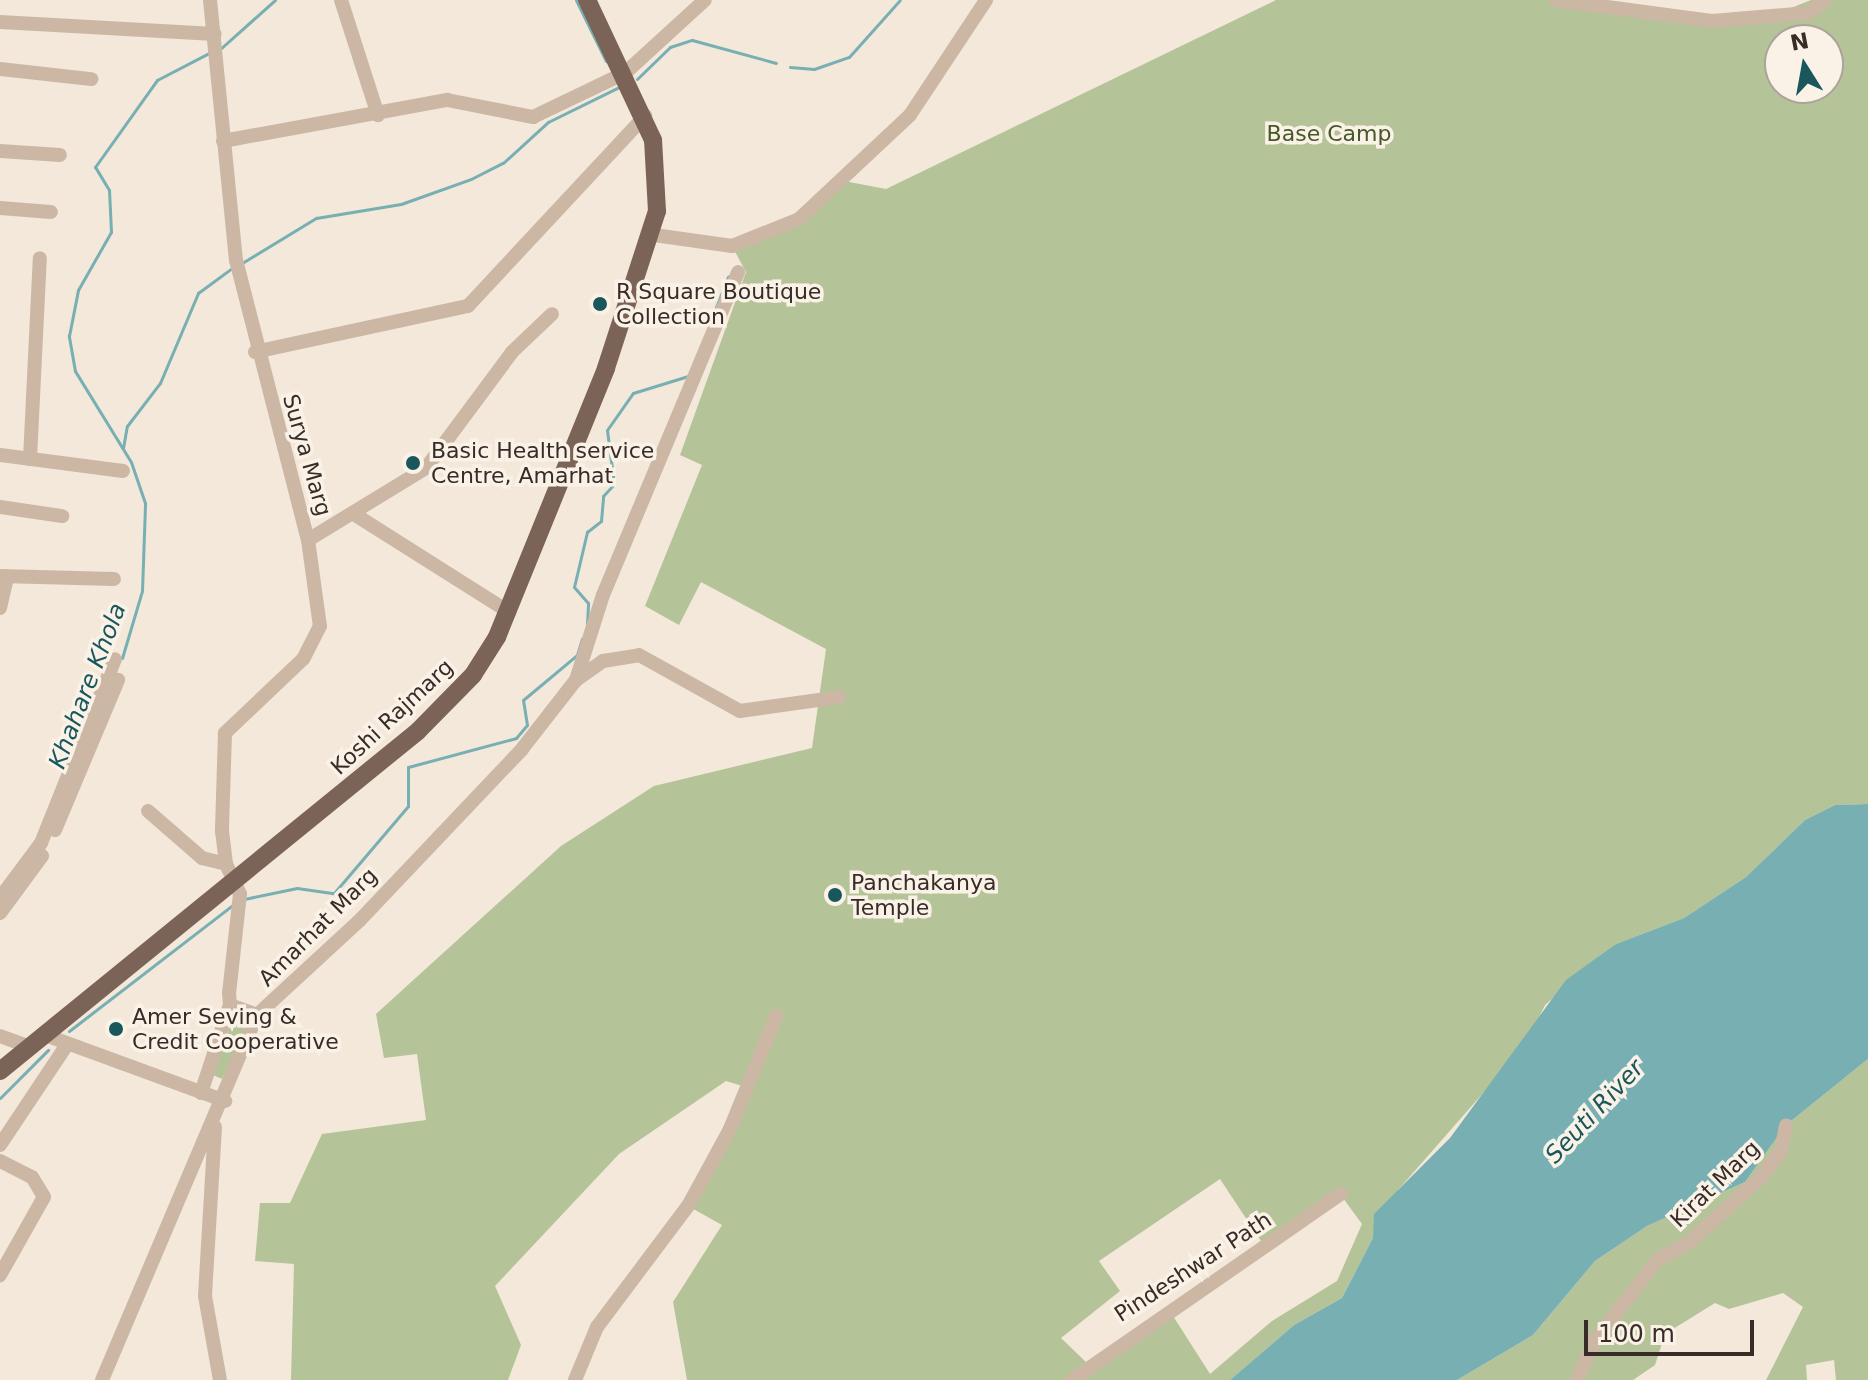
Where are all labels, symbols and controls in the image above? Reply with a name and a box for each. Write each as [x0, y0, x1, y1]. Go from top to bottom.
north arrow [1764, 24, 1844, 104]
text: N [1788, 28, 1811, 56]
park label: Base Camp [1267, 121, 1391, 147]
place label: R Square Boutique Collection [616, 278, 821, 330]
marker: R Square Boutique Collection [591, 295, 609, 313]
street label: Surya Marg [277, 391, 337, 519]
place label: Basic Health service Centre, Amarhat [431, 437, 654, 488]
marker: Basic Health service Centre, Amarhat [402, 452, 424, 474]
water label: Khahare Khola [43, 599, 133, 773]
street label: Koshi Rajmarg [326, 654, 458, 780]
street label: Amarhat Marg [253, 862, 383, 992]
place label: Panchakanya Temple [851, 869, 997, 920]
marker: Panchakanya Temple [826, 886, 844, 904]
place label: Amer Seving & Credit Cooperative [132, 1003, 339, 1054]
marker: Amer Seving & Credit Cooperative [107, 1020, 125, 1038]
water label: Seuti River [1540, 1054, 1650, 1170]
street label: Kirat Marg [1665, 1135, 1765, 1233]
street label: Pindeshwar Path [1110, 1206, 1276, 1328]
scale bar [1588, 1304, 1758, 1354]
text: 100 m [1598, 1320, 1675, 1348]

